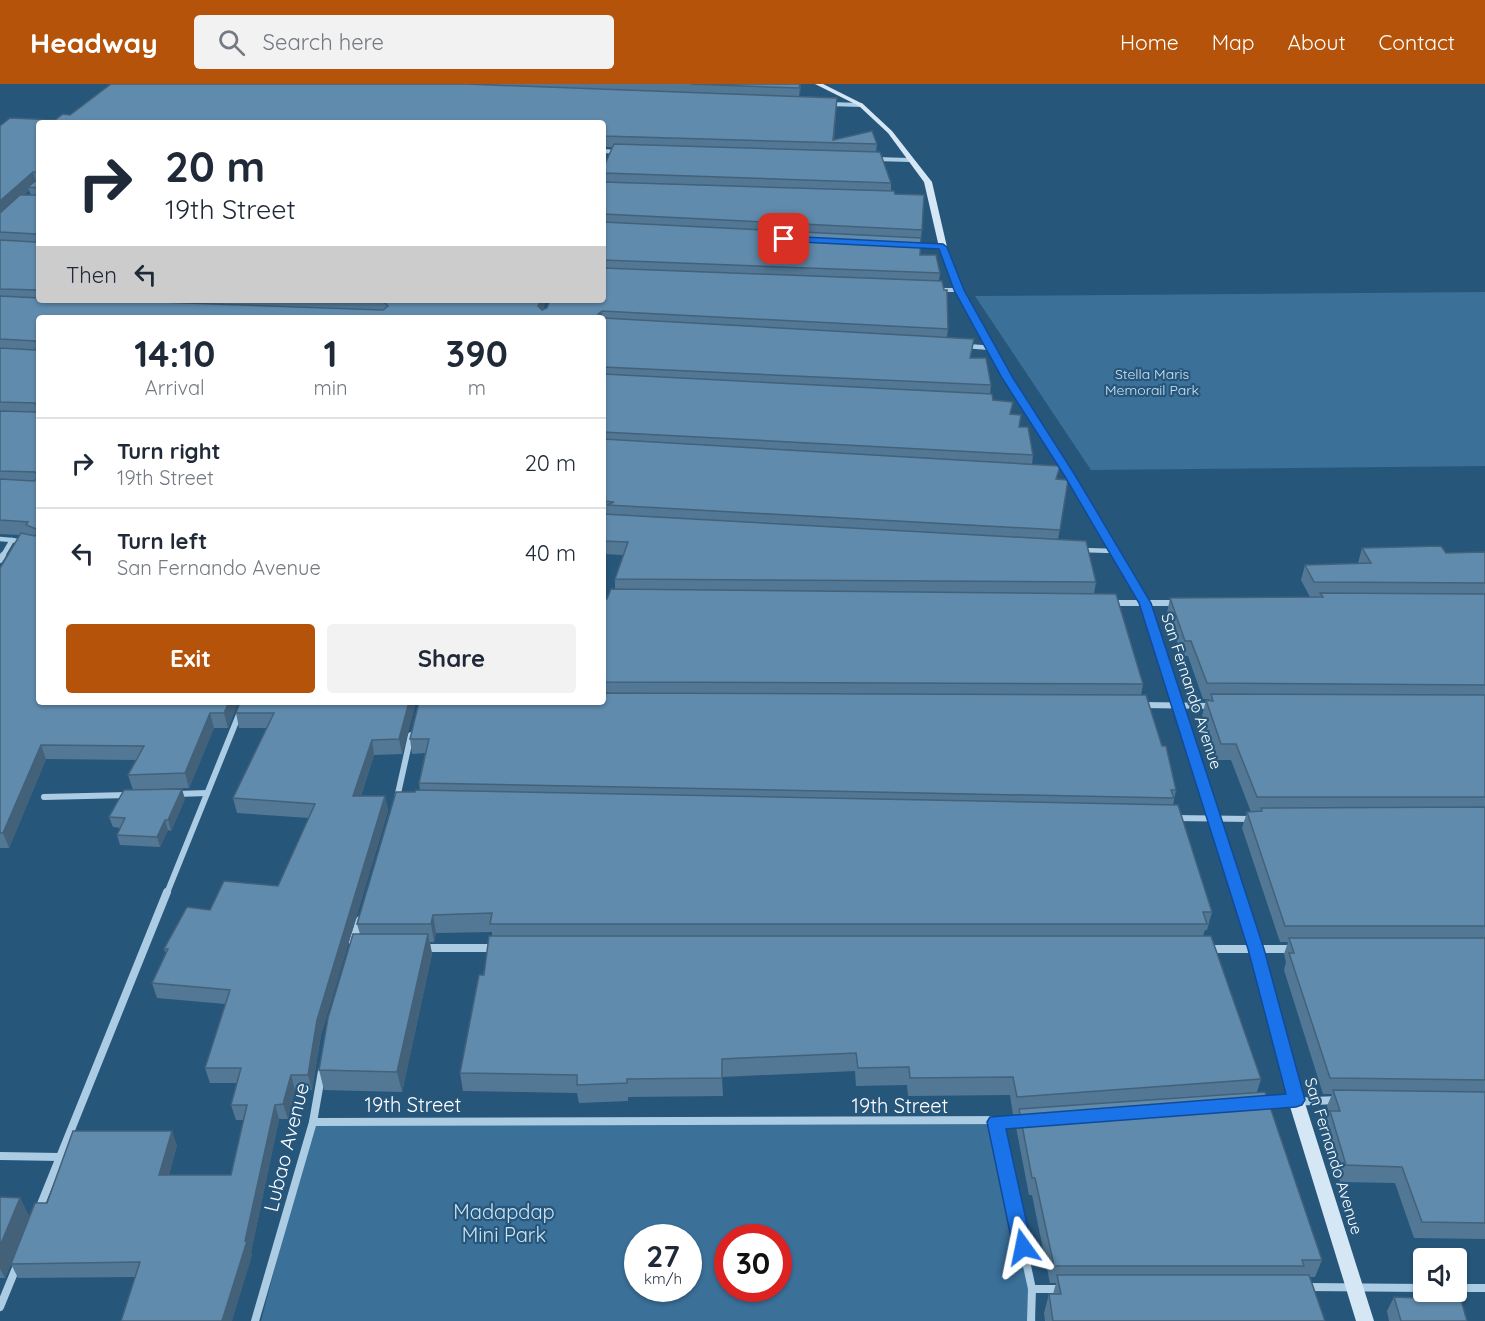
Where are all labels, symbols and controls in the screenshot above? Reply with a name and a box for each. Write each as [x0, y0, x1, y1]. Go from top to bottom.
search box [194, 15, 614, 69]
text: Headway [30, 25, 158, 60]
icon: search [215, 26, 248, 59]
text: Search here [263, 28, 384, 56]
text: Home [1120, 29, 1179, 55]
text: Map [1212, 29, 1255, 55]
text: About [1288, 29, 1346, 55]
text: Contact [1379, 29, 1455, 55]
text: 20 m [165, 140, 265, 193]
icon: right [66, 144, 144, 222]
text: 19th Street [165, 192, 296, 226]
pin [758, 213, 809, 264]
icon: arrive [767, 222, 800, 255]
icon: left [129, 258, 162, 291]
text: Then [66, 261, 117, 289]
text: 14:10 [134, 331, 215, 376]
text: 1 [324, 331, 338, 376]
text: 390 [446, 331, 508, 376]
park label: Stella Maris Memorail Park [1105, 365, 1199, 399]
text: Arrival [145, 375, 205, 400]
text: min [314, 375, 348, 400]
text: m [468, 375, 486, 400]
text: Turn right [117, 437, 221, 465]
icon: right [66, 447, 99, 480]
text: 20 m [525, 449, 576, 477]
text: 19th Street [117, 465, 214, 490]
text: Turn left [117, 527, 207, 555]
icon: left [66, 537, 99, 570]
text: 40 m [525, 539, 576, 567]
text: San Fernando Avenue [117, 555, 321, 580]
street label: San Fernando Avenue [1157, 610, 1227, 772]
button: Exit [66, 624, 315, 693]
button: Share [327, 624, 576, 693]
street label: San Fernando Avenue [1301, 1075, 1367, 1237]
street label: Lubao Avenue [258, 1080, 314, 1214]
street label: 19th Street [365, 1092, 462, 1117]
street label: 19th Street [852, 1093, 949, 1118]
park label: Madapdap Mini Park [453, 1199, 555, 1247]
position arrow [991, 1215, 1055, 1279]
speed limit sign: 30 [714, 1224, 792, 1302]
text: 27 [646, 1237, 680, 1275]
map controls [1413, 1248, 1467, 1302]
button: sound [1413, 1248, 1467, 1302]
text: km/h [644, 1269, 682, 1288]

